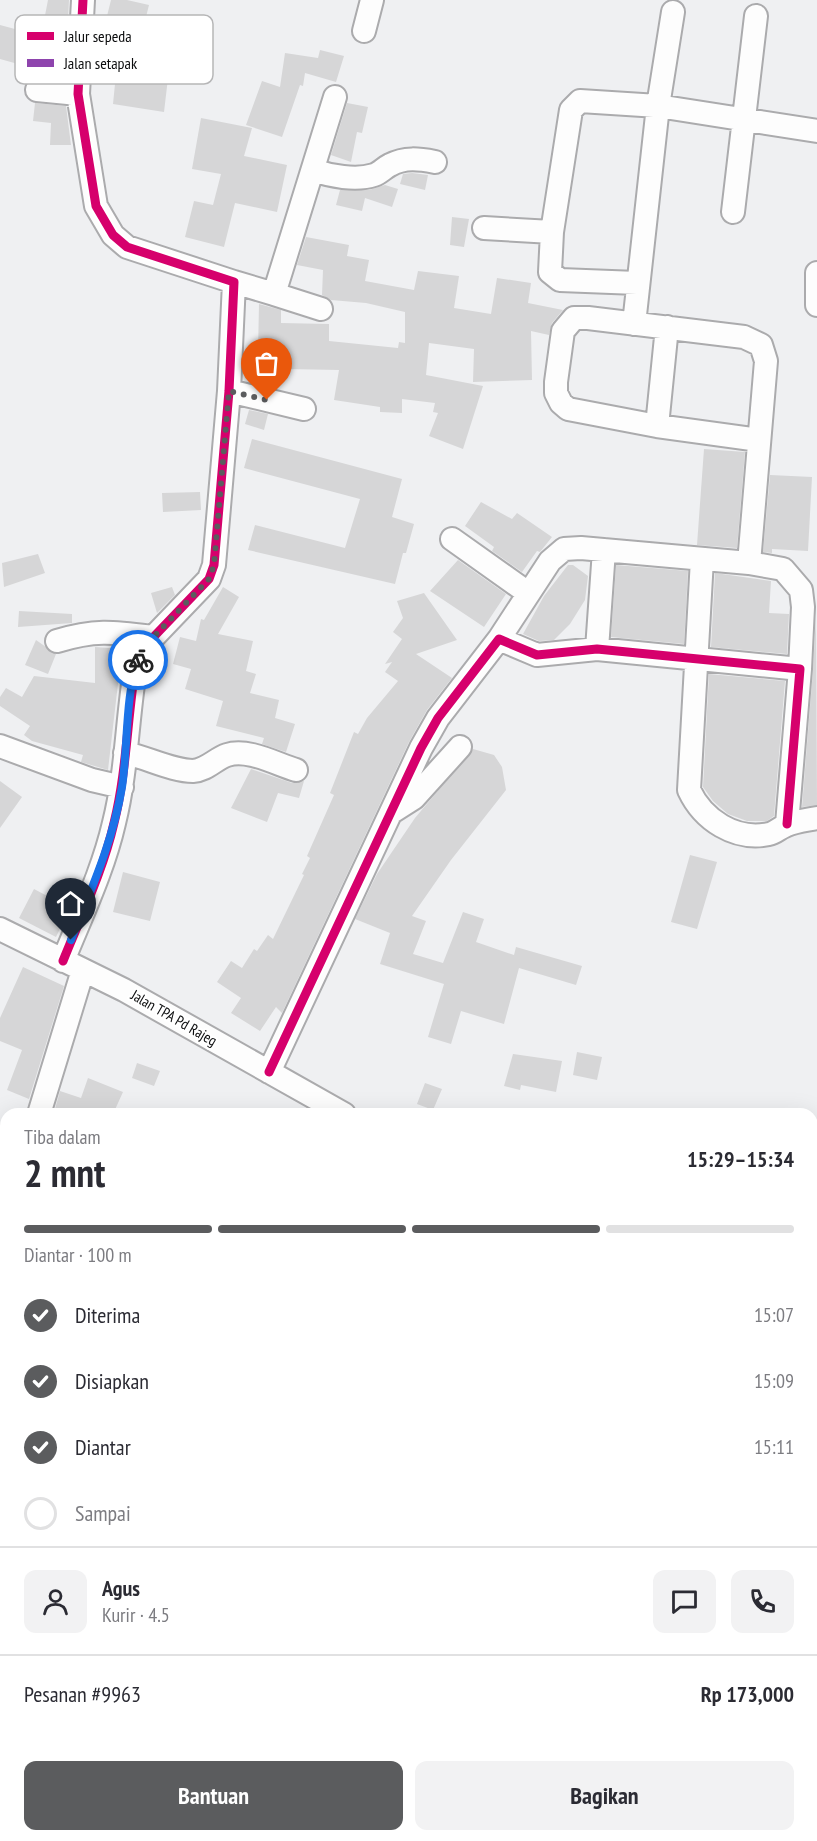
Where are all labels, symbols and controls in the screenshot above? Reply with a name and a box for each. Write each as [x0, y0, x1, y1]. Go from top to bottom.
legend [15, 15, 213, 84]
text: Jalur sepeda [63, 26, 132, 46]
text: Jalan setapak [63, 53, 138, 73]
pin [241, 338, 292, 400]
icon: bag [250, 347, 283, 380]
courier [108, 630, 168, 690]
icon: bike [122, 644, 155, 677]
pin [45, 878, 96, 940]
icon: home [54, 887, 87, 920]
street label: Jalan TPA Pd Rajeg [127, 985, 221, 1050]
text: Tiba dalam [24, 1124, 101, 1150]
text: 15:29–15:34 [687, 1145, 794, 1173]
text: 2 mnt [24, 1147, 105, 1198]
text: Diantar · 100 m [24, 1242, 132, 1268]
icon: check [24, 1299, 57, 1332]
text: Diterima [75, 1301, 140, 1329]
text: 15:07 [754, 1302, 794, 1328]
icon: check [24, 1365, 57, 1398]
text: Disiapkan [75, 1367, 149, 1395]
text: 15:09 [754, 1368, 794, 1394]
icon: check [24, 1431, 57, 1464]
text: Diantar [75, 1433, 131, 1461]
text: 15:11 [754, 1434, 794, 1460]
text: Sampai [75, 1499, 131, 1527]
button: person [24, 1570, 87, 1633]
button: chat [653, 1570, 716, 1633]
button: phone [731, 1570, 794, 1633]
text: Agus [102, 1574, 140, 1602]
text: Kurir · 4.5 [102, 1602, 170, 1628]
text: Pesanan #9963 [24, 1680, 141, 1708]
text: Rp 173,000 [701, 1680, 794, 1708]
button: Bantuan [24, 1761, 403, 1830]
button: Bagikan [415, 1761, 794, 1830]

